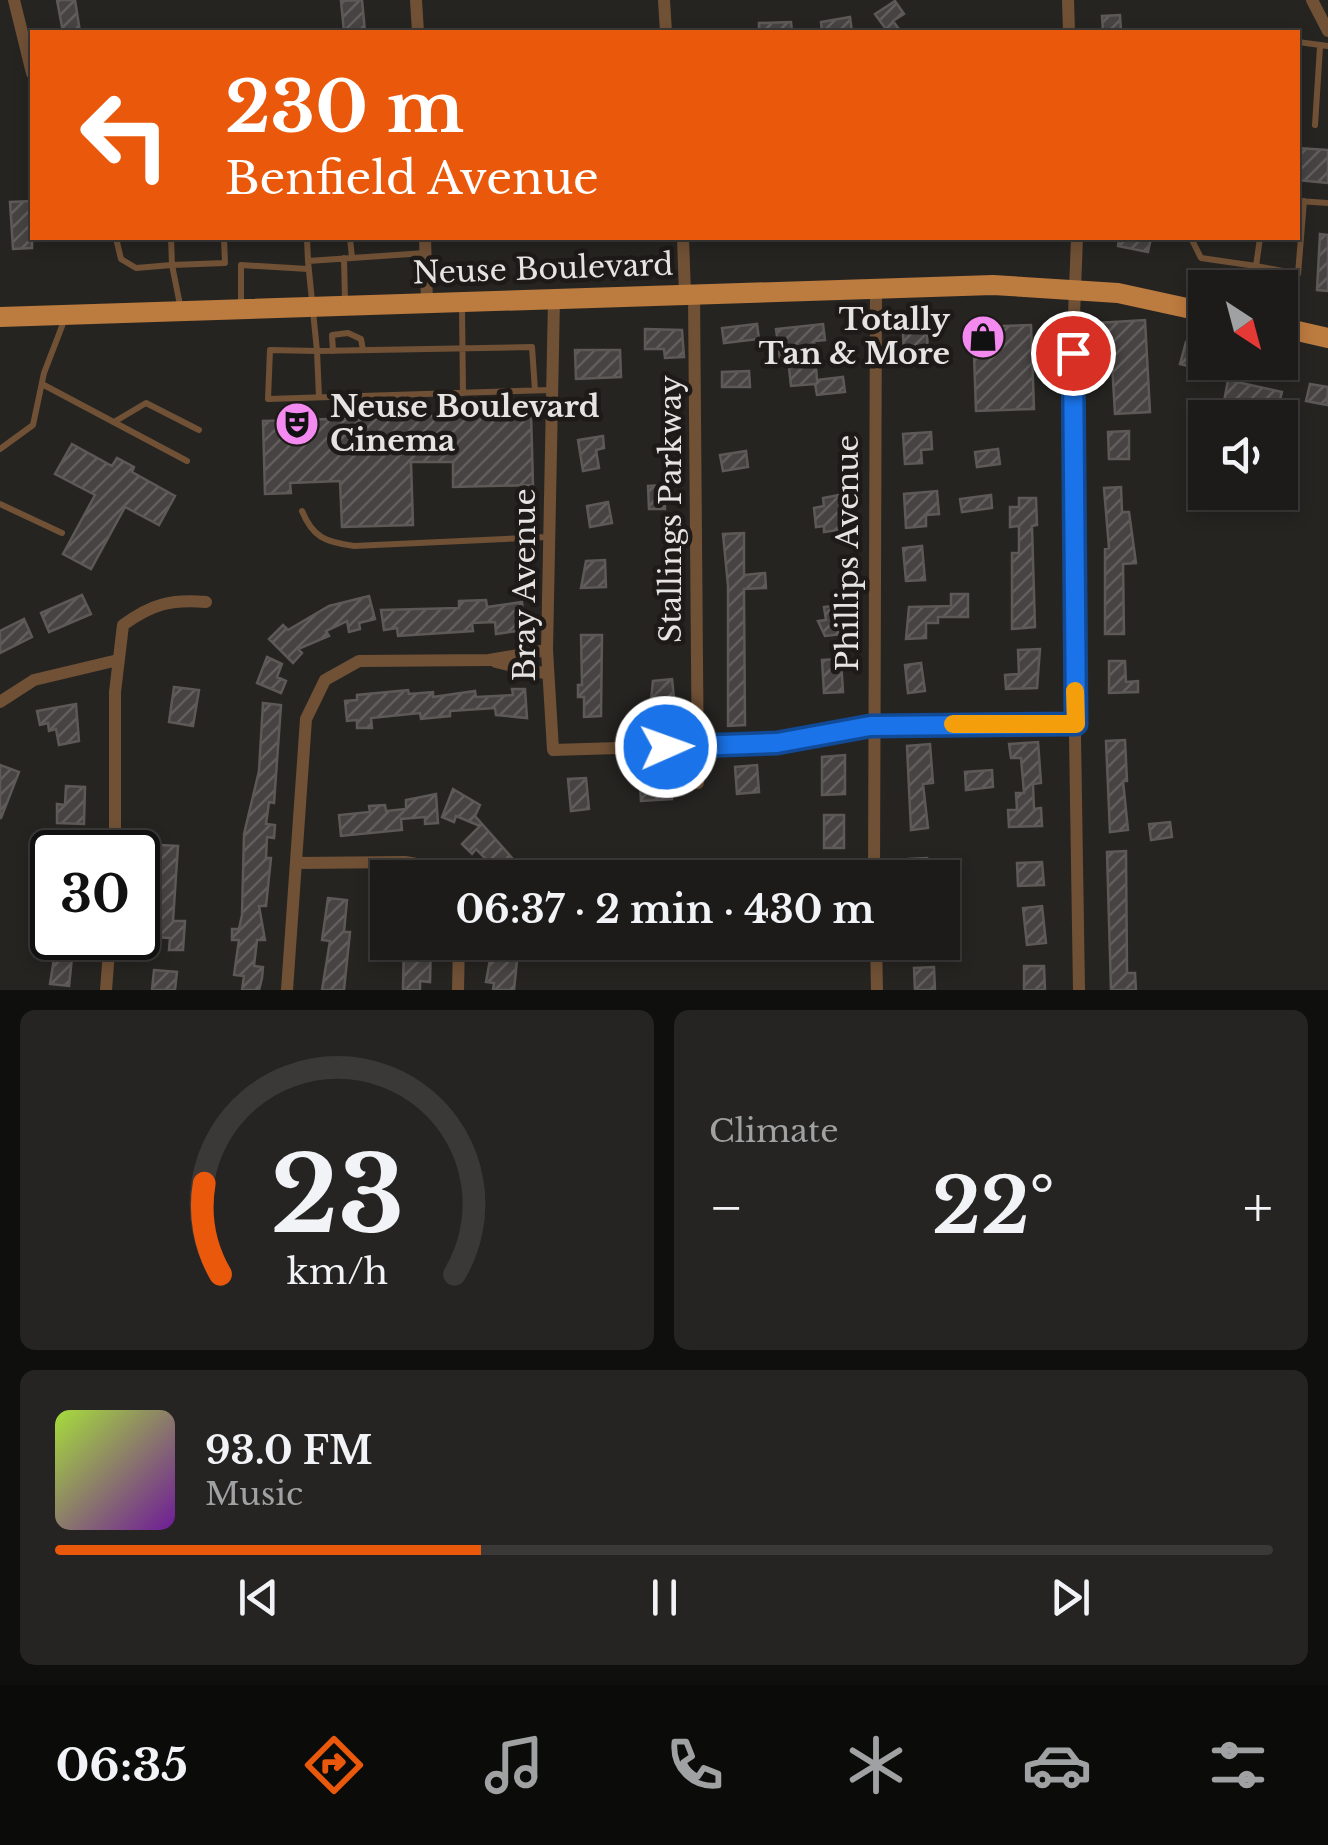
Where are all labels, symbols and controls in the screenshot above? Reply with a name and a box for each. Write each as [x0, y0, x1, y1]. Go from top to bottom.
text: 230 m [225, 64, 464, 151]
icon: left [60, 70, 190, 200]
text: Benfield Avenue [225, 150, 599, 206]
street label: Neuse Boulevard [412, 245, 674, 292]
north arrow [1188, 270, 1298, 380]
map controls [1188, 270, 1298, 510]
place label: Totally Tan & More [759, 301, 951, 372]
pin [1031, 311, 1116, 396]
shop icon: Totally Tan & More [960, 314, 1006, 360]
icon: arrive [1046, 326, 1101, 381]
street label: Stallings Parkway [652, 375, 689, 643]
place label: Neuse Boulevard Cinema [330, 388, 600, 459]
button: sound [1188, 400, 1298, 510]
theatre icon: Neuse Boulevard Cinema [274, 401, 320, 447]
street label: Phillips Avenue [829, 435, 866, 671]
street label: Bray Avenue [506, 488, 543, 682]
position arrow [614, 695, 718, 799]
speed limit sign: 30 [30, 830, 160, 960]
text: 06:37 · 2 min · 430 m [455, 886, 875, 933]
text: Climate [709, 1111, 838, 1151]
text: 23 [270, 1131, 404, 1260]
text: 22° [932, 1160, 1055, 1253]
text: − [709, 1174, 744, 1242]
text: + [1243, 1174, 1273, 1242]
text: km/h [286, 1249, 388, 1294]
text: 93.0 FM [205, 1427, 372, 1474]
text: Music [205, 1474, 303, 1514]
icon: previous [231, 1570, 286, 1625]
icon: pause [637, 1570, 692, 1625]
icon: next [1043, 1570, 1098, 1625]
icon: directions [299, 1730, 369, 1800]
icon: music [479, 1730, 549, 1800]
icon: phone [660, 1730, 730, 1800]
icon: climate [841, 1730, 911, 1800]
icon: car [1022, 1730, 1092, 1800]
icon: filters [1203, 1730, 1273, 1800]
text: 06:35 [55, 1737, 188, 1793]

